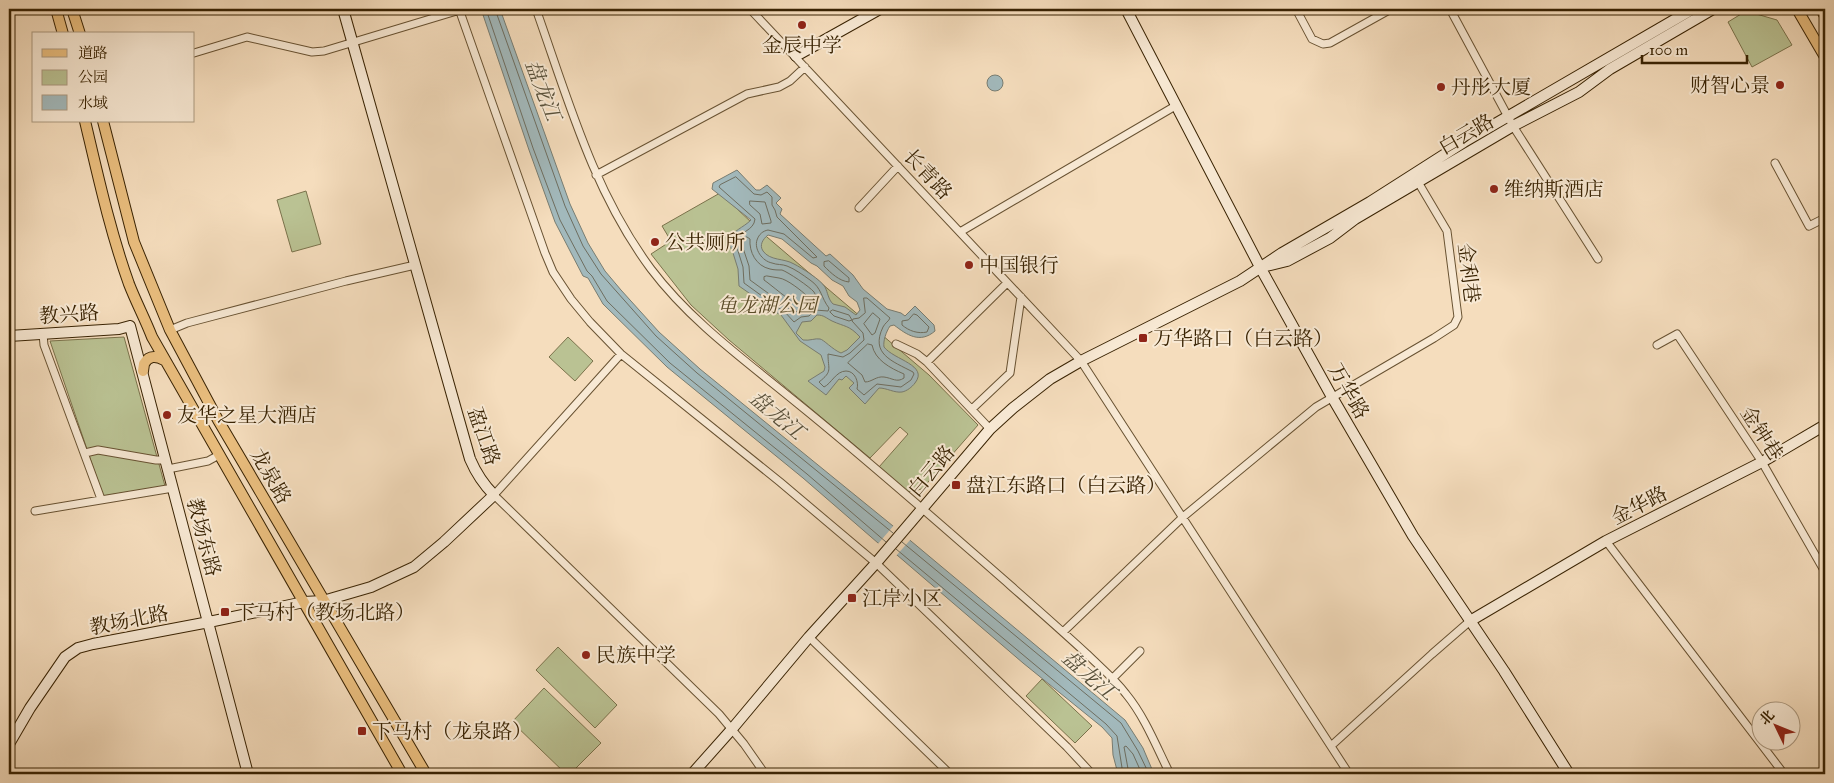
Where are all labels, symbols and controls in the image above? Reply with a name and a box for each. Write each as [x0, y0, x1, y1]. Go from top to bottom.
marker: 金辰中学 [796, 19, 808, 31]
legend [32, 32, 195, 122]
scale bar [1642, 32, 1746, 64]
place label: 金辰中学 [762, 33, 842, 57]
text: 100 m [1649, 41, 1689, 59]
text: 道路 [78, 44, 108, 62]
water label: 盘龙江 [520, 56, 568, 127]
text: 公园 [78, 68, 108, 86]
place label: 财智心景 [1690, 73, 1770, 97]
place label: 丹彤大厦 [1451, 75, 1531, 99]
marker: 财智心景 [1774, 79, 1786, 91]
marker: 丹彤大厦 [1435, 81, 1447, 93]
text: 水域 [78, 94, 108, 112]
street label: 白云路 [1434, 109, 1498, 159]
street label: 长青路 [899, 144, 957, 204]
place label: 维纳斯酒店 [1504, 177, 1604, 201]
marker: 维纳斯酒店 [1488, 183, 1500, 195]
place label: 公共厕所 [665, 230, 745, 254]
marker: 公共厕所 [649, 236, 661, 248]
street label: 金利巷 [1453, 242, 1485, 304]
place label: 中国银行 [979, 253, 1059, 277]
marker: 中国银行 [963, 259, 975, 271]
park label: 龟龙湖公园 [717, 293, 820, 317]
street label: 教兴路 [38, 300, 100, 328]
place label: 万华路口（白云路） [1153, 326, 1333, 350]
marker: 万华路口（白云路） [1137, 332, 1149, 344]
street label: 万华路 [1324, 359, 1374, 423]
water label: 盘龙江 [745, 385, 812, 447]
street label: 金钟巷 [1736, 401, 1788, 465]
place label: 友华之星大酒店 [177, 403, 317, 427]
street label: 盈江路 [463, 404, 505, 468]
marker: 友华之星大酒店 [161, 409, 173, 421]
street label: 白云路 [903, 440, 959, 502]
street label: 龙泉路 [246, 444, 296, 508]
place label: 盘江东路口（白云路） [966, 473, 1166, 497]
marker: 盘江东路口（白云路） [950, 479, 962, 491]
street label: 金华路 [1607, 481, 1671, 529]
street label: 教场东路 [182, 495, 226, 579]
place label: 江岸小区 [862, 586, 942, 610]
marker: 江岸小区 [846, 592, 858, 604]
place label: 下马村（教场北路） [235, 600, 415, 624]
street label: 教场北路 [87, 601, 171, 639]
marker: 下马村（教场北路） [219, 606, 231, 618]
place label: 民族中学 [596, 643, 676, 667]
water label: 盘龙江 [1057, 645, 1124, 707]
marker: 民族中学 [580, 649, 592, 661]
north arrow [1752, 700, 1802, 750]
text: 北 [1756, 707, 1778, 728]
place label: 下马村（龙泉路） [372, 719, 532, 743]
marker: 下马村（龙泉路） [356, 725, 368, 737]

